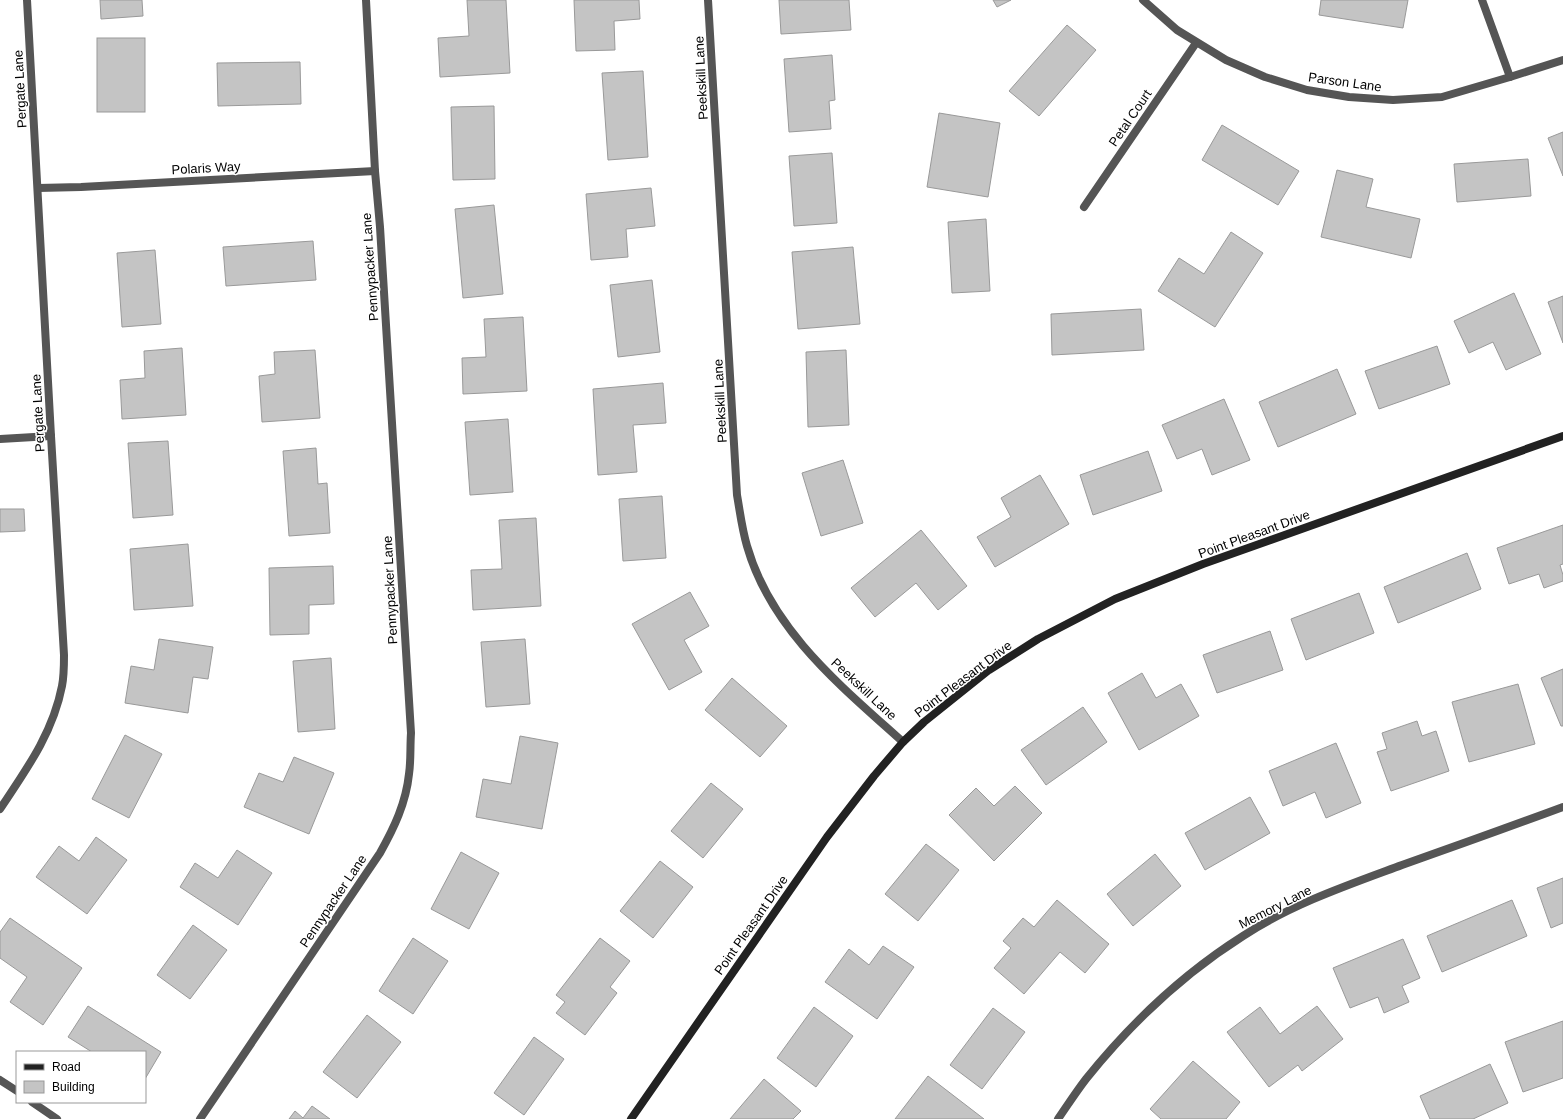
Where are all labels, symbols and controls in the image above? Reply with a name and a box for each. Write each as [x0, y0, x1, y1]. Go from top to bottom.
street label: Peekskill Lane [691, 36, 711, 120]
street label: Pergate Lane [10, 50, 30, 128]
street label: Parson Lane [1307, 69, 1383, 95]
street label: Petal Court [1106, 87, 1155, 149]
street label: Polaris Way [171, 159, 241, 177]
street label: Pennypacker Lane [359, 212, 381, 322]
street label: Peekskill Lane [710, 359, 730, 443]
street label: Pergate Lane [28, 374, 48, 452]
street label: Point Pleasant Drive [1196, 507, 1312, 561]
street label: Pennypacker Lane [380, 535, 400, 645]
street label: Point Pleasant Drive [911, 638, 1015, 720]
street label: Peekskill Lane [828, 655, 900, 723]
street label: Pennypacker Lane [296, 852, 370, 950]
street label: Point Pleasant Drive [711, 872, 791, 978]
street label: Memory Lane [1236, 882, 1314, 932]
legend [16, 1051, 146, 1103]
text: Road [52, 1060, 81, 1074]
text: Building [52, 1080, 95, 1094]

